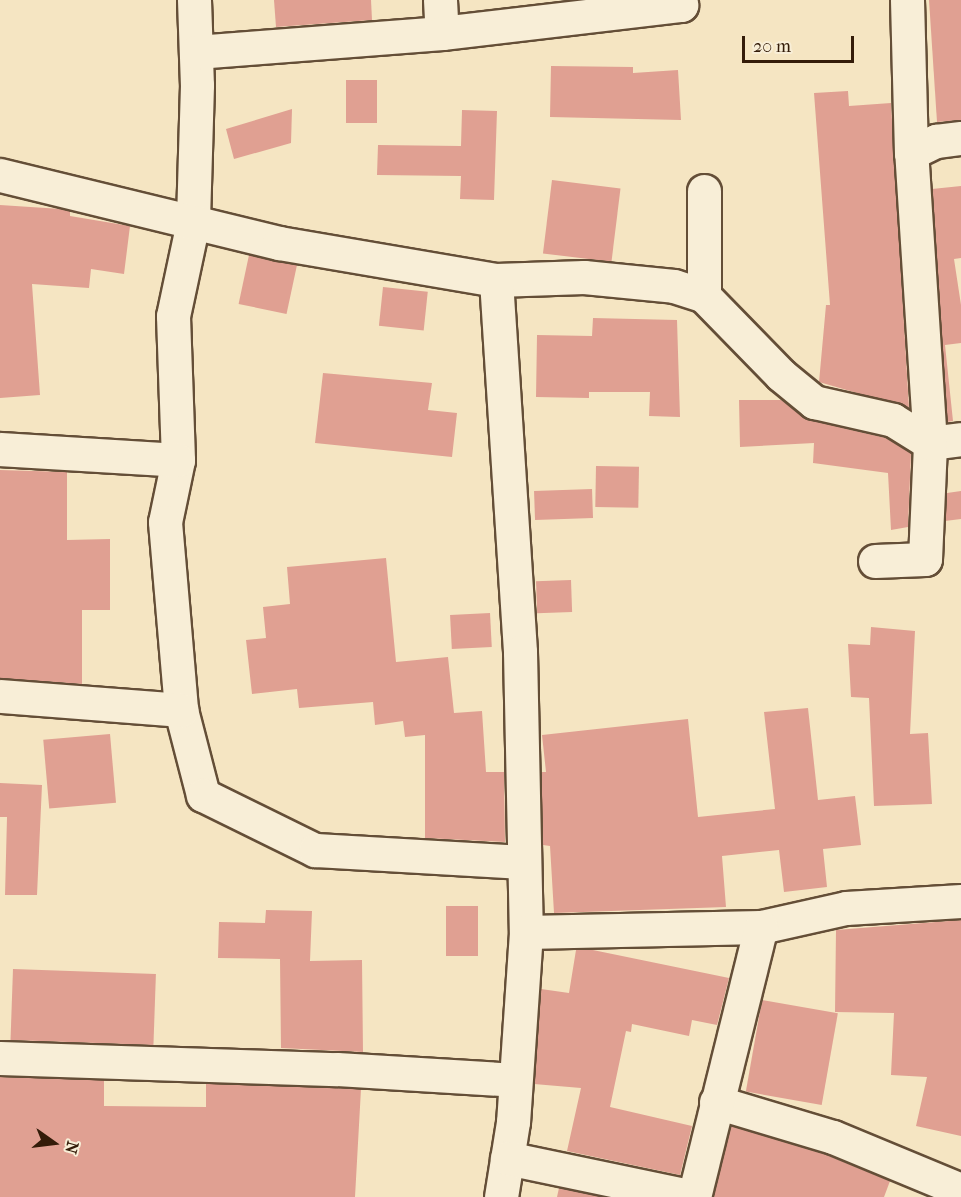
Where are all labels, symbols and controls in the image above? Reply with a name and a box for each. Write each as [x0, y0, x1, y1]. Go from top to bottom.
scale bar [745, 24, 858, 62]
text: 20 m [753, 36, 791, 57]
north arrow [24, 1113, 84, 1173]
text: N [61, 1139, 83, 1156]

